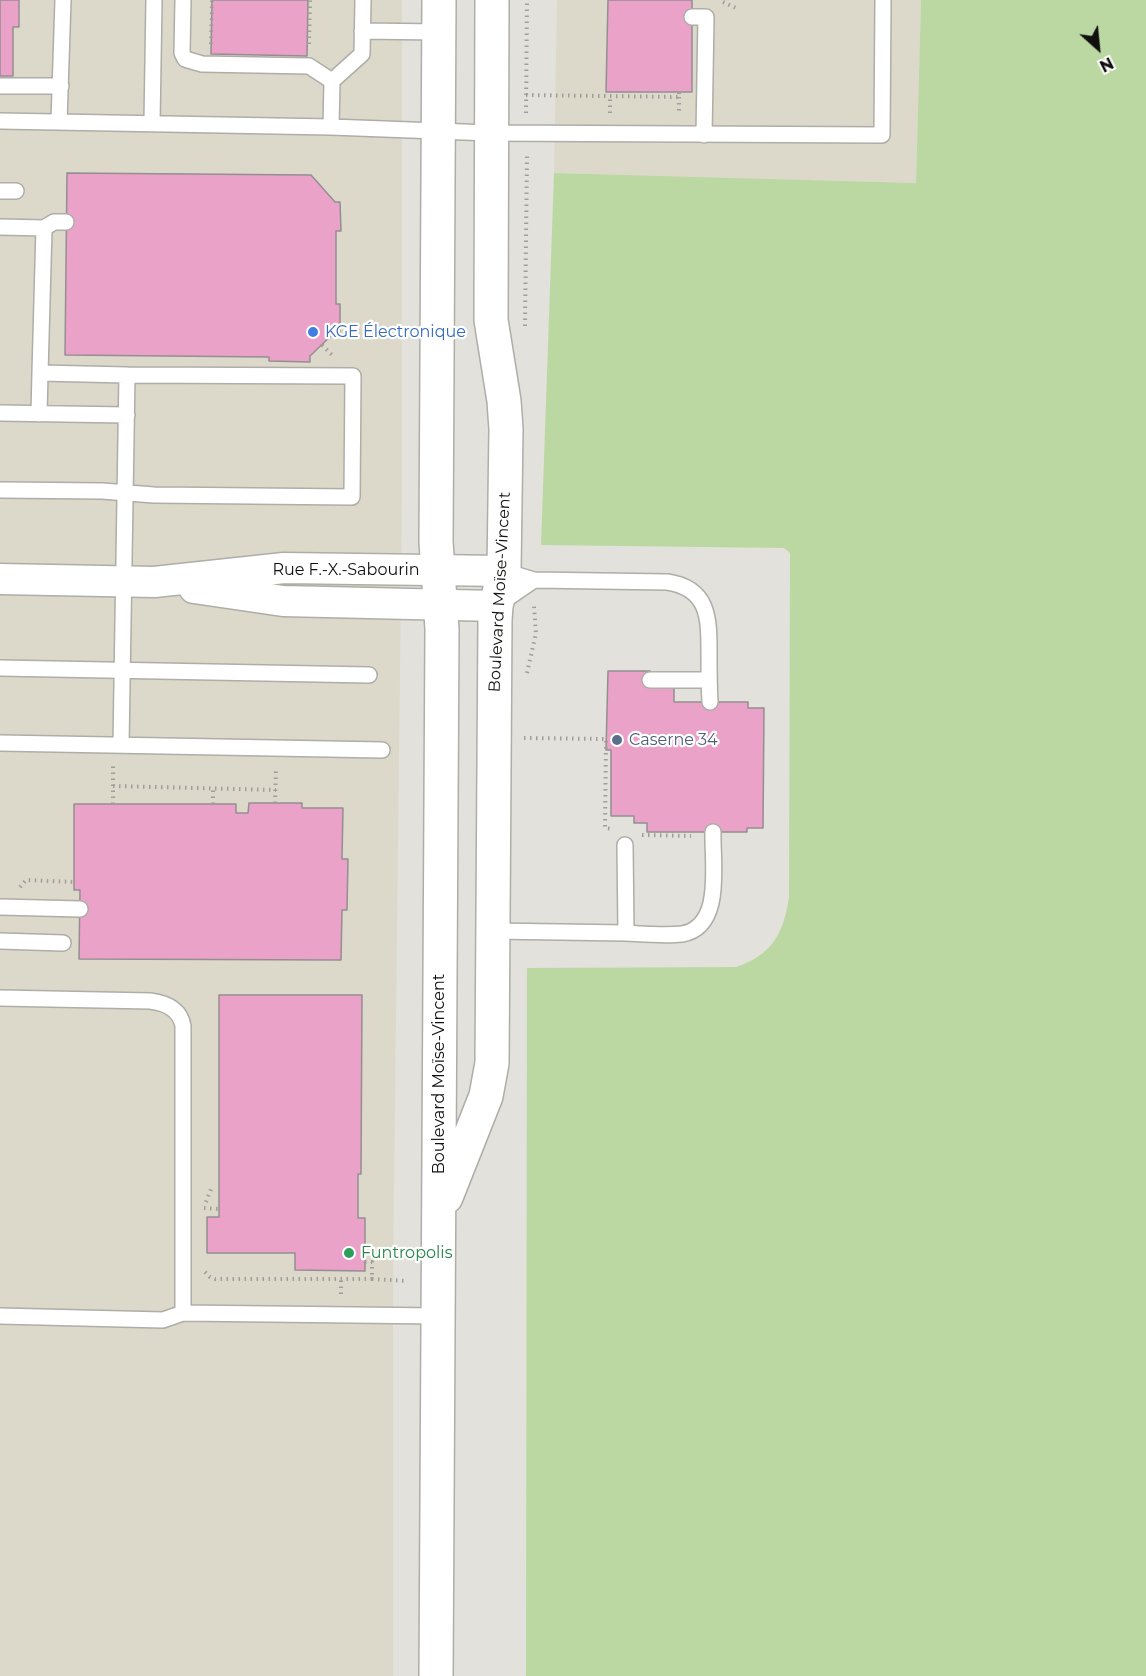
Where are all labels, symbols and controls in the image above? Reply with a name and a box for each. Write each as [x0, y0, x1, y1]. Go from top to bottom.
north arrow [1068, 18, 1128, 78]
text: N [1096, 53, 1116, 76]
place label: KGE Électronique [325, 322, 466, 342]
marker: KGE Électronique [306, 325, 320, 339]
street label: Boulevard Moïse-Vincent [485, 491, 515, 693]
street label: Rue F.-X.-Sabourin [272, 560, 420, 580]
place label: Caserne 34 [629, 730, 718, 750]
marker: Caserne 34 [610, 733, 624, 747]
street label: Boulevard Moïse-Vincent [429, 974, 449, 1174]
place label: Funtropolis [361, 1243, 452, 1263]
marker: Funtropolis [342, 1246, 356, 1260]

